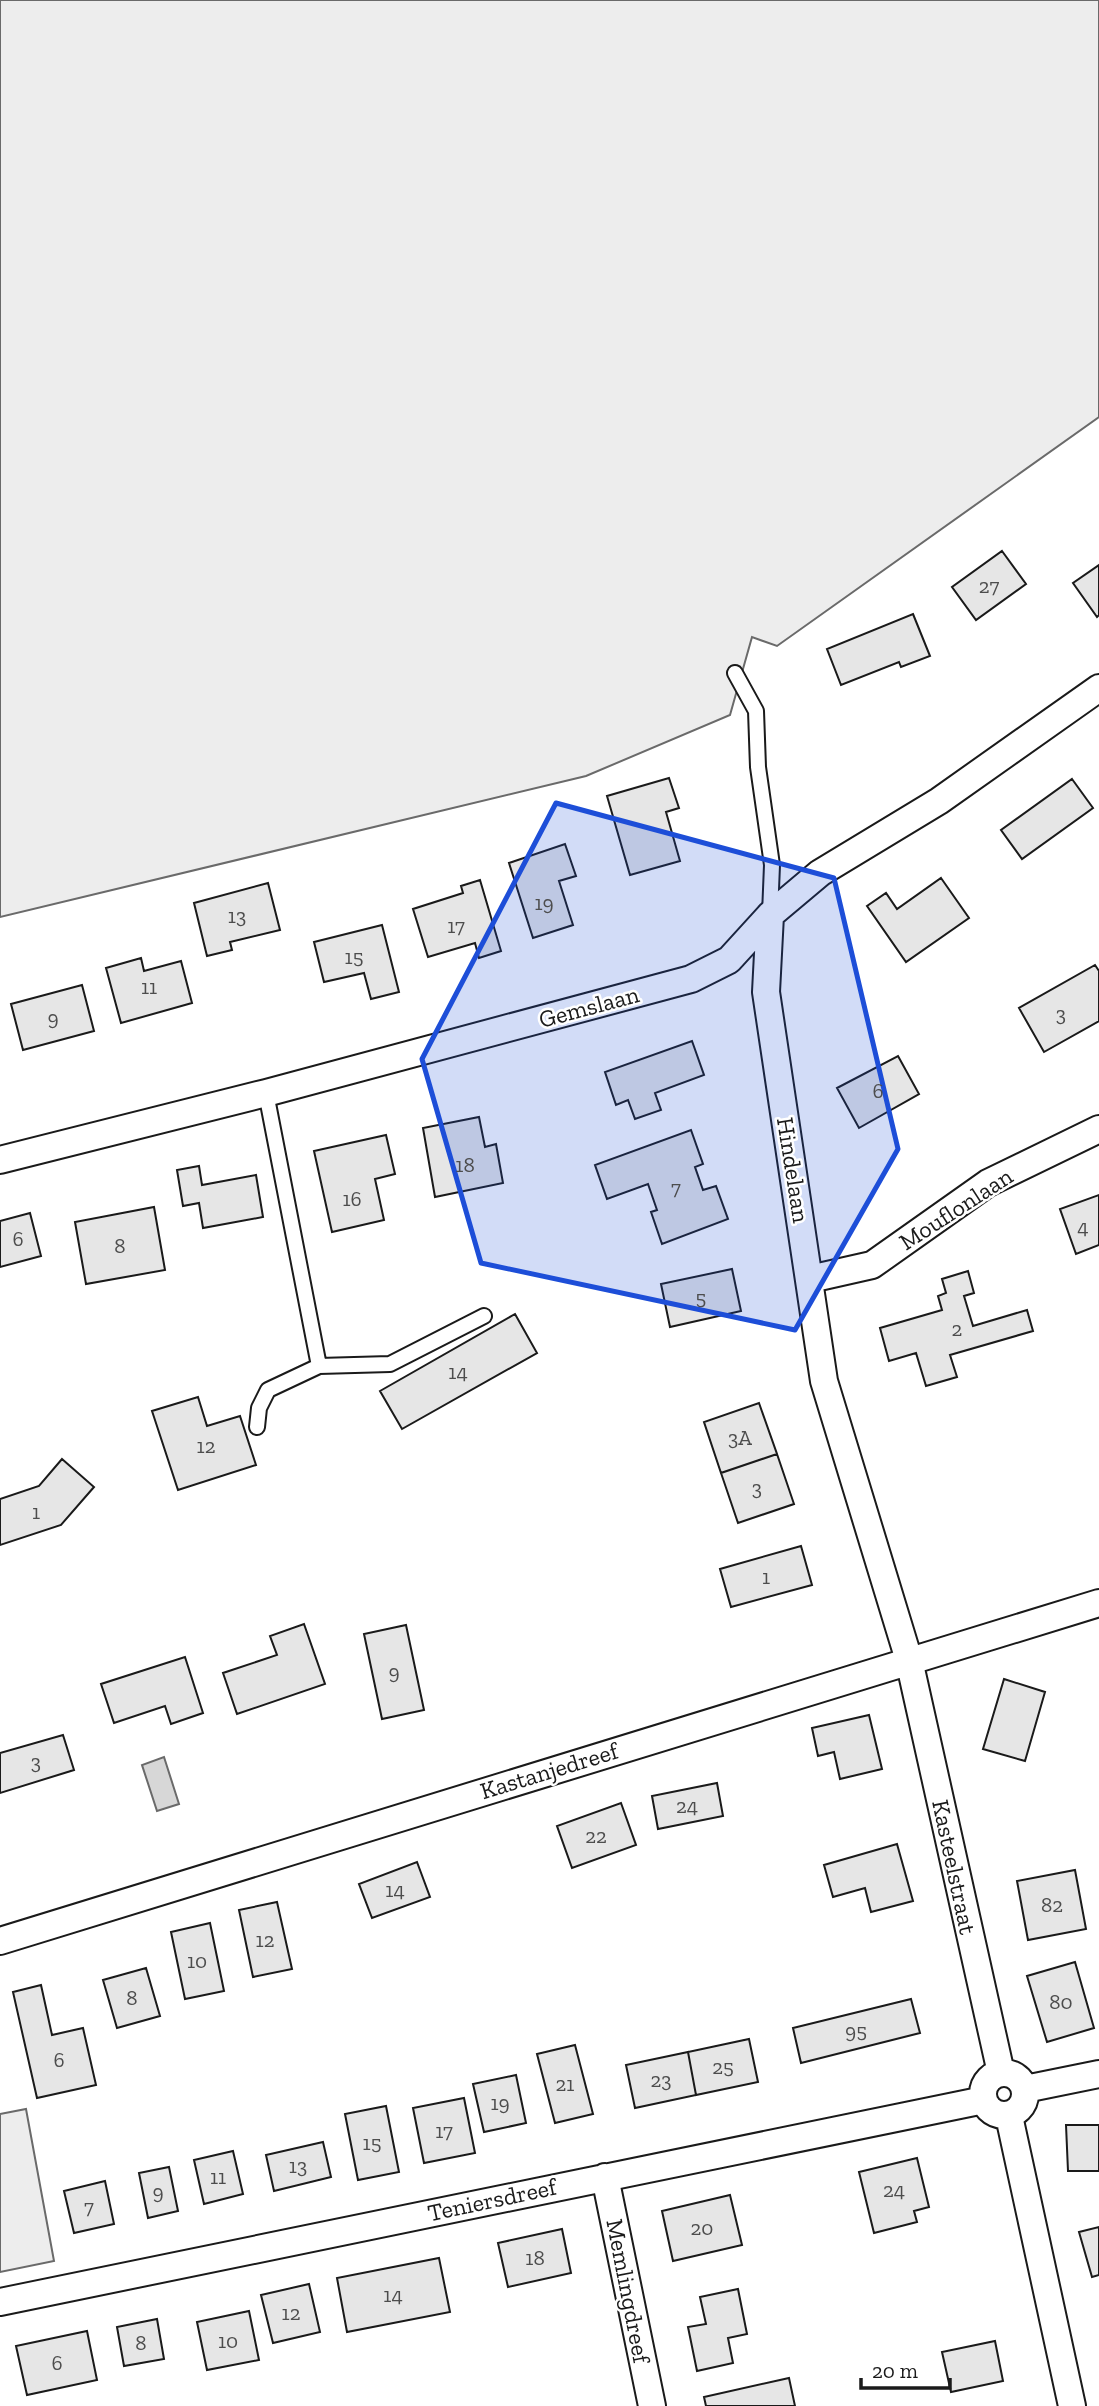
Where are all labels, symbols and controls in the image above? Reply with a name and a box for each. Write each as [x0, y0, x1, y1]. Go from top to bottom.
house number: 27 [979, 573, 999, 598]
house number: 19 [534, 890, 554, 915]
house number: 13 [228, 903, 246, 928]
house number: 17 [447, 913, 465, 938]
house number: 15 [345, 944, 363, 969]
house number: 11 [141, 974, 157, 999]
street label: Gemslaan [536, 979, 642, 1034]
house number: 3 [1056, 1001, 1066, 1026]
house number: 9 [47, 1005, 59, 1030]
house number: 6 [872, 1078, 884, 1103]
street label: Hindelaan [771, 1115, 816, 1225]
house number: 18 [455, 1152, 475, 1177]
street label: Mouflonlaan [894, 1161, 1018, 1256]
house number: 7 [671, 1175, 681, 1200]
house number: 16 [342, 1186, 362, 1211]
house number: 4 [1077, 1214, 1089, 1239]
house number: 6 [12, 1226, 24, 1251]
house number: 8 [114, 1233, 126, 1258]
house number: 5 [696, 1285, 706, 1310]
house number: 2 [952, 1316, 962, 1341]
house number: 14 [448, 1359, 468, 1384]
house number: 3A [728, 1425, 752, 1450]
house number: 12 [197, 1433, 215, 1458]
house number: 3 [752, 1475, 762, 1500]
house number: 1 [32, 1499, 40, 1524]
house number: 1 [762, 1564, 770, 1589]
house number: 9 [388, 1659, 400, 1684]
street label: Kastanjedreef [476, 1735, 623, 1805]
house number: 3 [31, 1749, 41, 1774]
house number: 24 [676, 1793, 698, 1818]
street label: Kasteelstraat [926, 1797, 983, 1937]
house number: 22 [585, 1823, 607, 1848]
house number: 14 [385, 1877, 405, 1902]
house number: 82 [1041, 1892, 1063, 1917]
house number: 12 [256, 1927, 274, 1952]
house number: 10 [187, 1948, 207, 1973]
house number: 8 [126, 1985, 138, 2010]
house number: 80 [1049, 1989, 1073, 2014]
house number: 95 [845, 2018, 867, 2043]
house number: 6 [53, 2047, 65, 2072]
house number: 25 [712, 2054, 734, 2079]
house number: 23 [650, 2067, 672, 2092]
house number: 21 [556, 2071, 574, 2096]
house number: 19 [490, 2090, 510, 2115]
house number: 17 [435, 2118, 453, 2143]
house number: 15 [363, 2130, 381, 2155]
house number: 13 [289, 2153, 307, 2178]
house number: 11 [210, 2164, 226, 2189]
street label: Teniersdreef [425, 2171, 561, 2227]
house number: 24 [883, 2177, 905, 2202]
house number: 9 [152, 2179, 164, 2204]
house number: 7 [84, 2194, 94, 2219]
house number: 20 [691, 2215, 713, 2240]
street label: Memlingdreef [600, 2216, 657, 2368]
house number: 18 [525, 2245, 545, 2270]
house number: 14 [383, 2282, 403, 2307]
house number: 12 [282, 2300, 300, 2325]
house number: 10 [218, 2328, 238, 2353]
house number: 8 [135, 2330, 147, 2355]
scale bar [861, 2346, 950, 2390]
house number: 6 [51, 2350, 63, 2375]
text: 20 m [872, 2358, 918, 2383]

